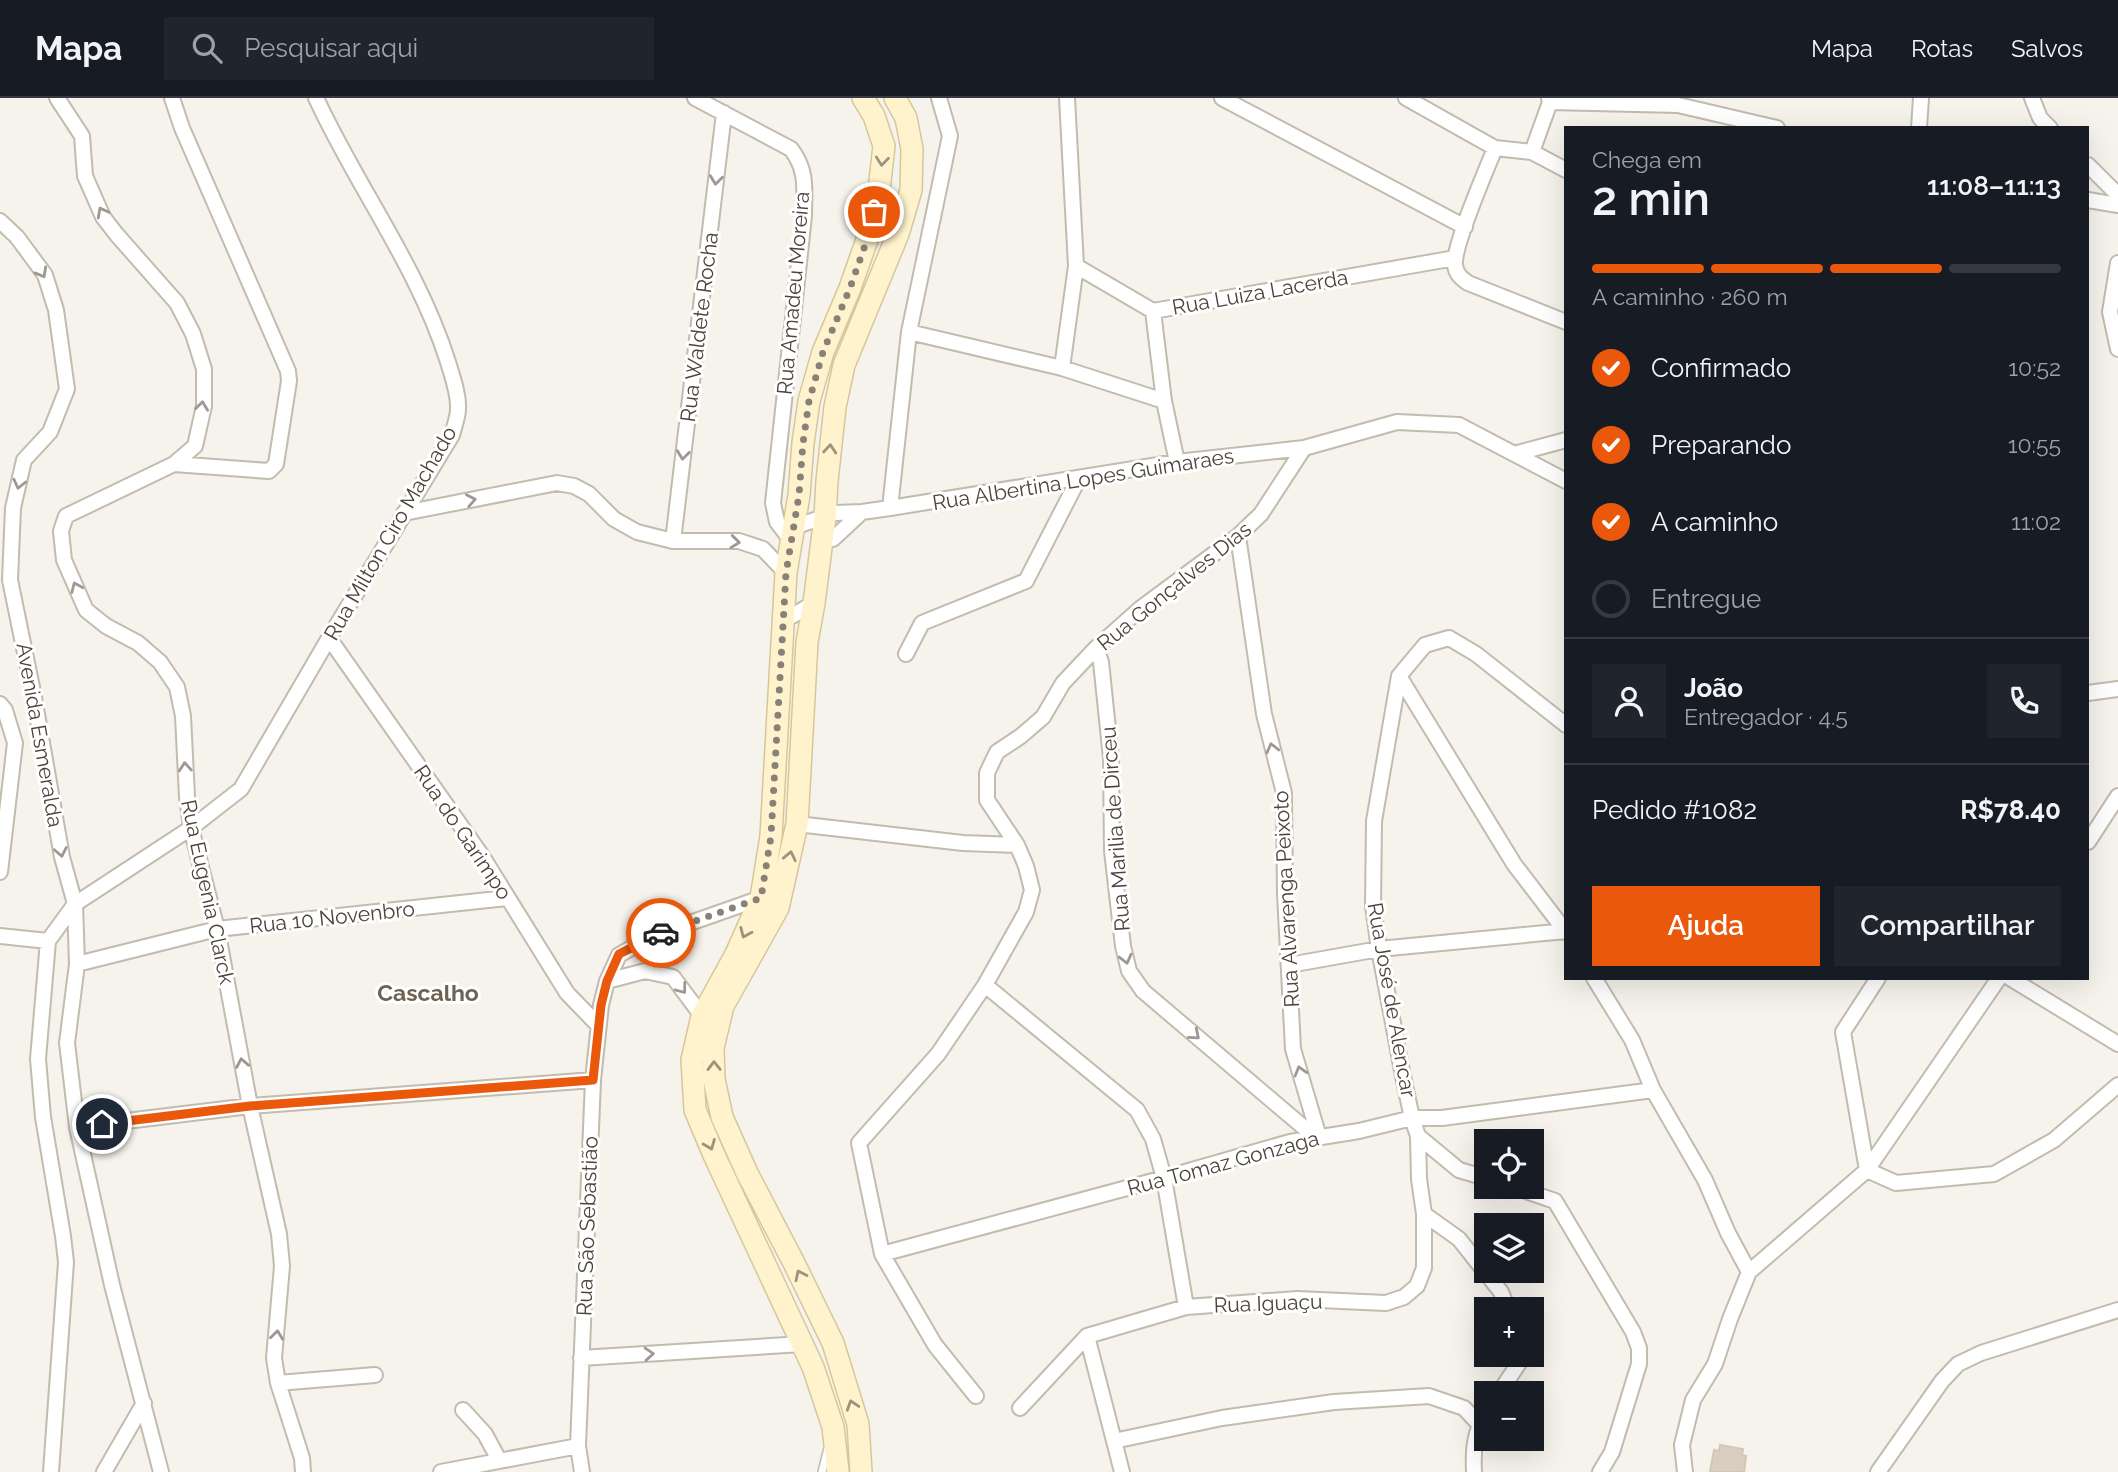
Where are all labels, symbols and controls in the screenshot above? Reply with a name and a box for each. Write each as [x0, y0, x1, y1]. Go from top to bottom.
search box [164, 17, 654, 80]
text: Mapa [35, 29, 122, 68]
icon: search [188, 29, 226, 67]
text: Pesquisar aqui [244, 33, 418, 63]
text: Mapa [1811, 34, 1873, 63]
text: Rotas [1911, 34, 1973, 63]
text: Salvos [2011, 34, 2083, 63]
text: Chega em [1592, 146, 1702, 173]
one-way arrow [875, 156, 890, 167]
text: 11:08–11:13 [1927, 171, 2061, 201]
text: 2 min [1592, 172, 1710, 226]
one-way arrow [709, 175, 724, 186]
pin [844, 182, 904, 242]
street label: Rua Amadeu Moreira [772, 190, 814, 396]
icon: bag [855, 193, 893, 231]
one-way arrow [97, 206, 110, 219]
street label: Rua Waldete Rocha [675, 231, 723, 423]
street label: Rua Luiza Lacerda [1170, 264, 1350, 320]
one-way arrow [34, 266, 47, 279]
text: A caminho · 260 m [1592, 283, 1788, 310]
icon: check [1592, 349, 1630, 387]
text: Confirmado [1651, 353, 1791, 383]
text: 10:52 [2008, 354, 2061, 381]
one-way arrow [195, 400, 210, 412]
street label: Rua Milton Ciro Machado [318, 422, 462, 644]
icon: check [1592, 426, 1630, 464]
text: Preparando [1651, 430, 1791, 460]
text: 10:55 [2008, 431, 2061, 458]
one-way arrow [822, 443, 837, 454]
street label: Rua Albertina Lopes Guimaraes [931, 443, 1235, 515]
one-way arrow [676, 449, 691, 461]
one-way arrow [13, 477, 27, 489]
one-way arrow [465, 493, 477, 508]
icon: check [1592, 503, 1630, 541]
text: A caminho [1651, 507, 1778, 537]
text: 11:02 [2011, 508, 2061, 535]
street label: Rua Gonçalves Dias [1092, 516, 1256, 656]
one-way arrow [730, 534, 741, 549]
one-way arrow [70, 582, 84, 594]
text: Entregue [1651, 584, 1761, 614]
street label: Avenida Esmeralda [11, 641, 69, 829]
button: person [1592, 664, 1666, 738]
button: phone [1987, 664, 2061, 738]
text: João [1684, 673, 1743, 703]
text: Entregador · 4.5 [1684, 703, 1848, 730]
street label: Rua Marilia de Dirceu [1095, 726, 1135, 932]
one-way arrow [1266, 743, 1280, 755]
street label: Rua do Garimpo [409, 760, 517, 904]
one-way arrow [178, 762, 193, 773]
street label: Rua Alvarenga Peixoto [1268, 790, 1304, 1008]
text: Pedido #1082 [1592, 795, 1757, 825]
text: R$78.40 [1960, 795, 2061, 825]
street label: Rua Eugenia Clarck [176, 797, 240, 987]
one-way arrow [53, 846, 68, 858]
one-way arrow [781, 850, 796, 862]
button: Ajuda [1592, 886, 1820, 966]
button: Compartilhar [1834, 886, 2061, 966]
street label: Rua 10 Novenbro [248, 896, 416, 938]
courier [626, 898, 696, 968]
street label: Rua José de Alencar [1363, 901, 1422, 1100]
icon: car [642, 914, 680, 952]
one-way arrow [739, 926, 753, 938]
one-way arrow [1118, 953, 1132, 965]
district label: Cascalho [377, 979, 479, 1006]
one-way arrow [674, 981, 686, 994]
one-way arrow [1186, 1027, 1199, 1039]
one-way arrow [235, 1057, 250, 1069]
one-way arrow [706, 1060, 721, 1071]
one-way arrow [1293, 1066, 1308, 1078]
pin [72, 1094, 132, 1154]
icon: home [83, 1105, 121, 1143]
street label: Rua Tomaz Gonzaga [1124, 1125, 1322, 1201]
map controls [1474, 1129, 1544, 1451]
button: locate [1474, 1129, 1544, 1199]
street label: Rua São Sebastião [571, 1136, 603, 1316]
one-way arrow [702, 1138, 716, 1151]
button: layers [1474, 1213, 1544, 1283]
one-way arrow [794, 1270, 808, 1282]
street label: Rua Iguaçu [1213, 1289, 1323, 1317]
button: + [1474, 1297, 1544, 1367]
one-way arrow [269, 1329, 284, 1341]
one-way arrow [644, 1347, 655, 1362]
button: − [1474, 1381, 1544, 1451]
one-way arrow [846, 1399, 861, 1411]

